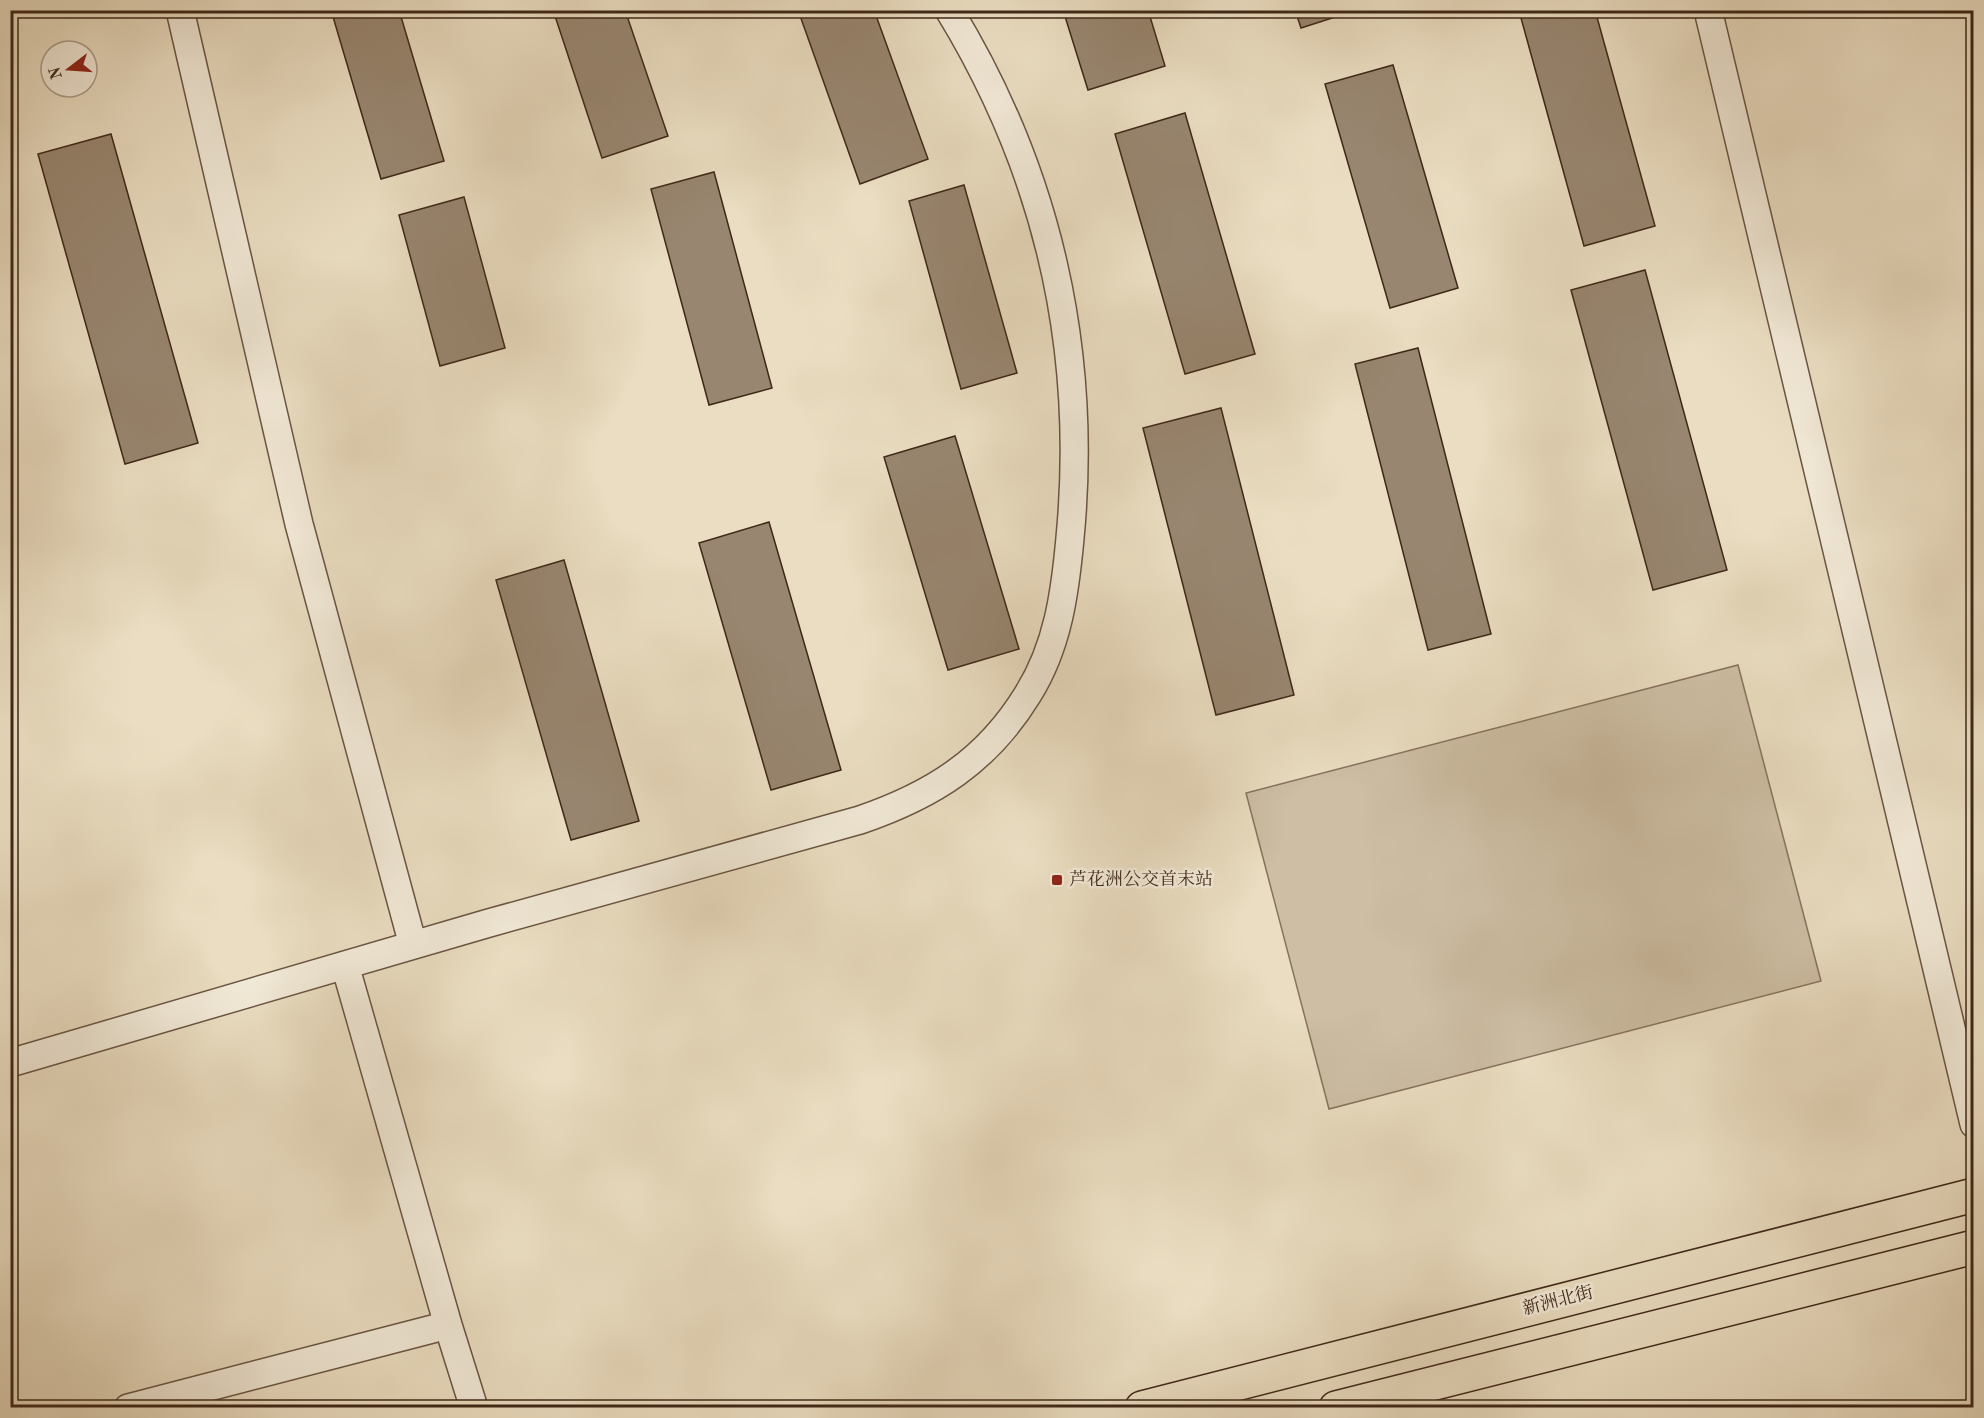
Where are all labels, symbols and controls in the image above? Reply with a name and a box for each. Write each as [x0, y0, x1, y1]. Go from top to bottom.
north arrow [39, 39, 99, 99]
text: N [47, 64, 66, 81]
place label: 芦花洲公交首末站 [1069, 869, 1213, 889]
marker: 芦花洲公交首末站 [1050, 873, 1064, 887]
street label: 新洲北街 [1520, 1282, 1595, 1318]

